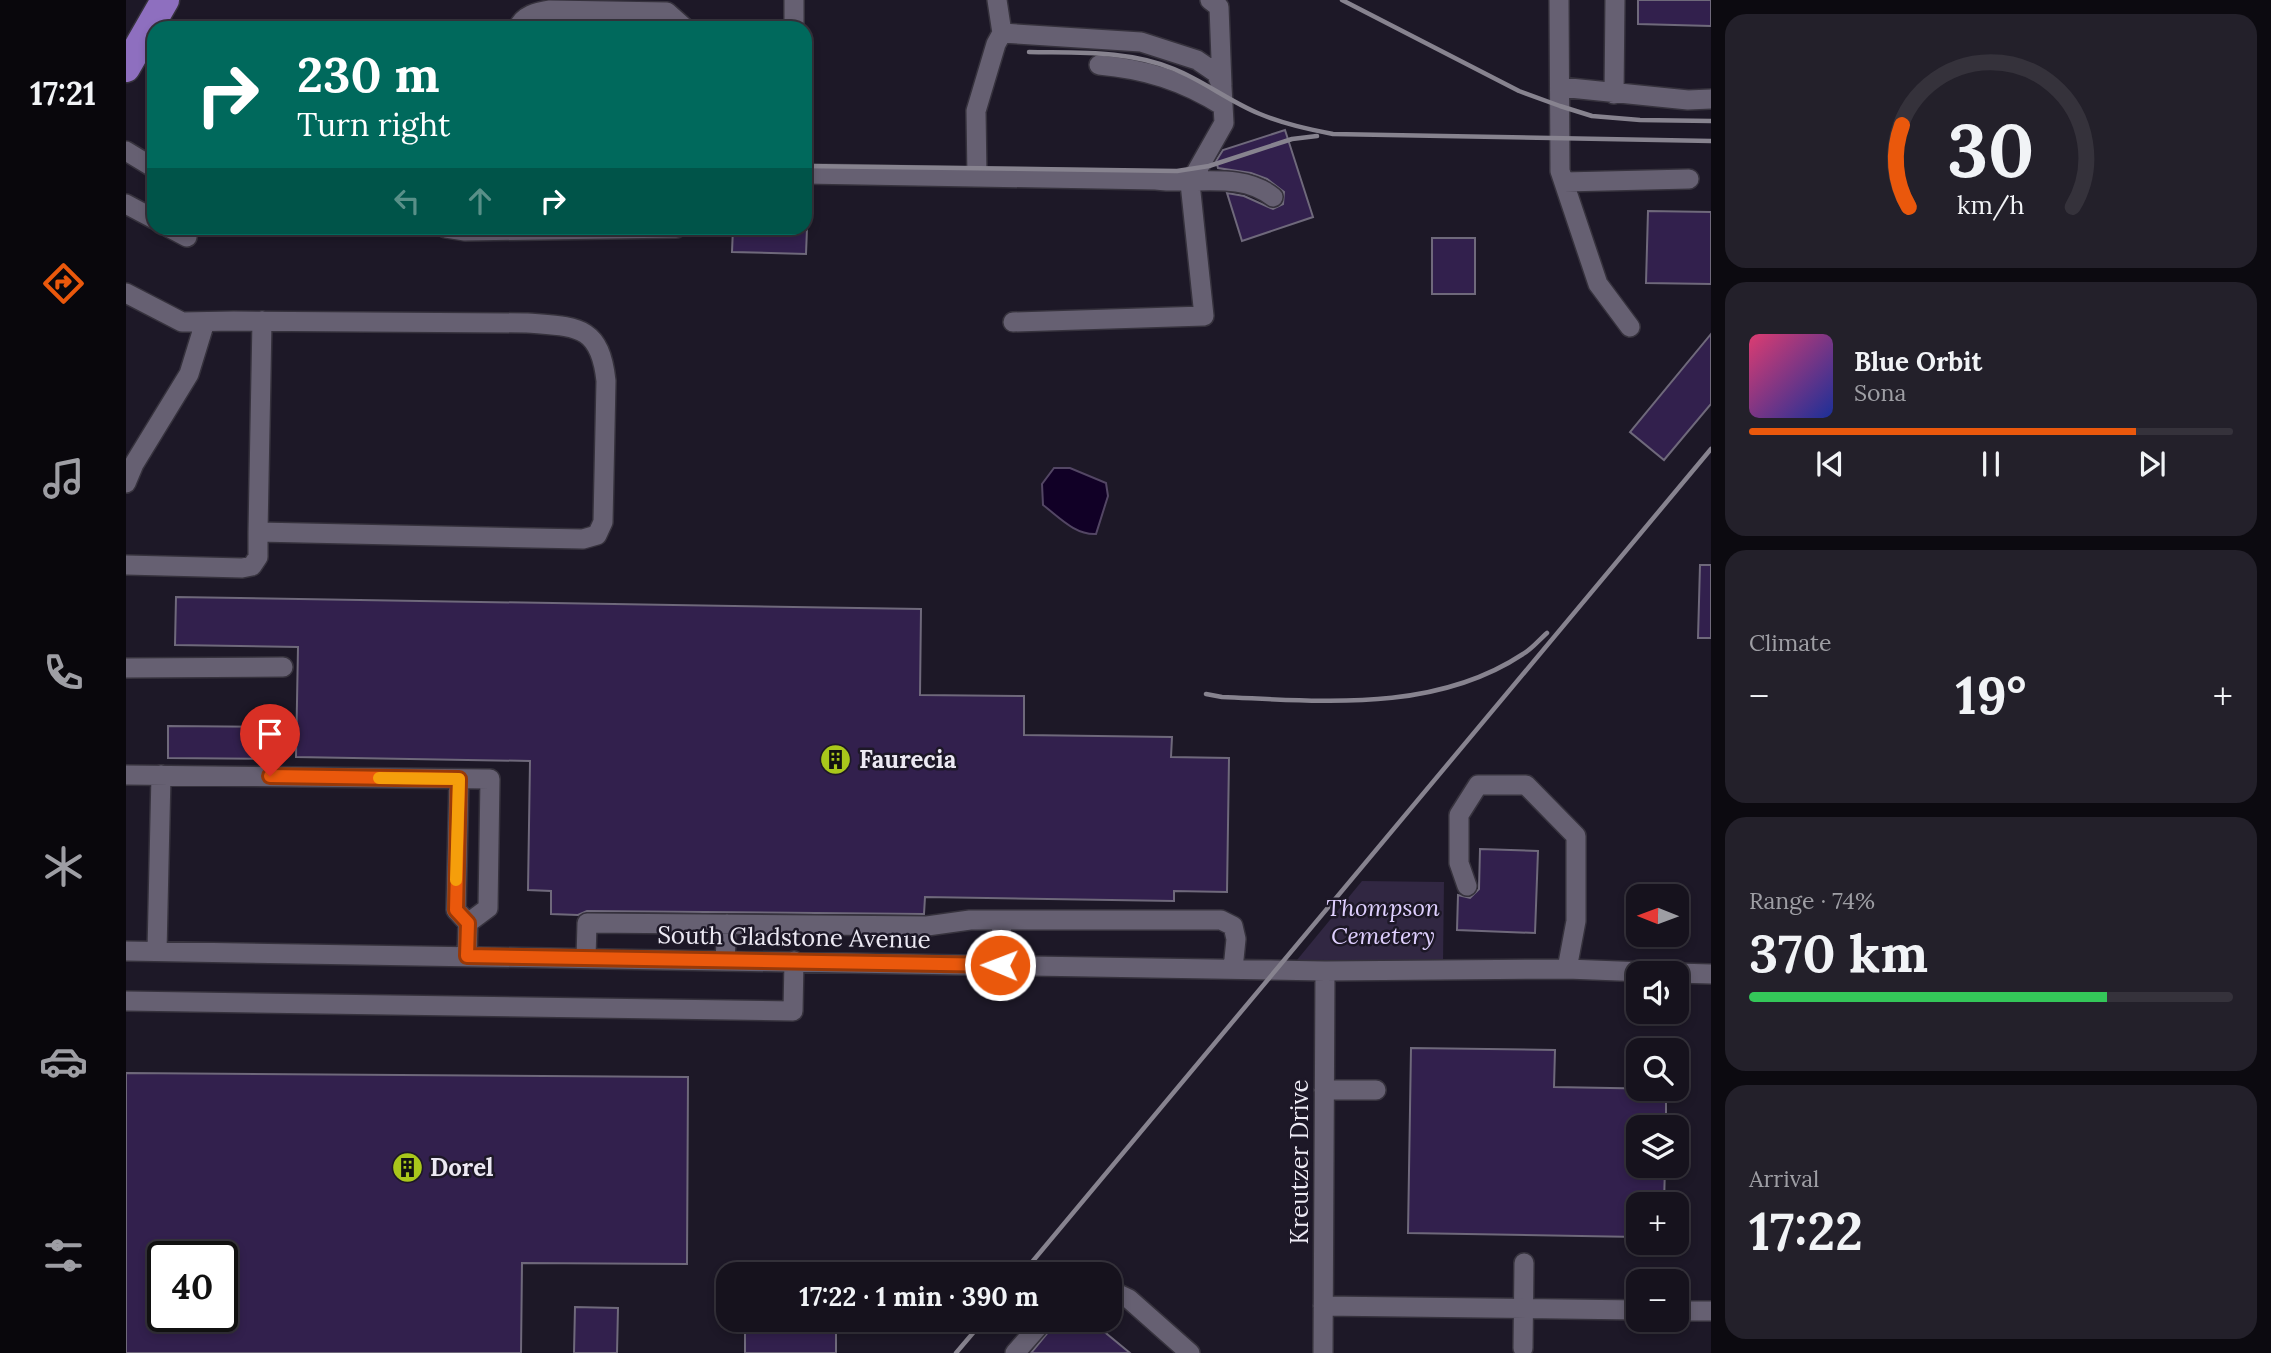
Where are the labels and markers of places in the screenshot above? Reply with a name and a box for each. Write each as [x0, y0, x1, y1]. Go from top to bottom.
pin [240, 704, 300, 776]
building icon: Faurecia [819, 742, 853, 776]
place label: Faurecia [859, 744, 957, 775]
building icon: Dorel [390, 1150, 424, 1184]
place label: Dorel [430, 1152, 494, 1183]

